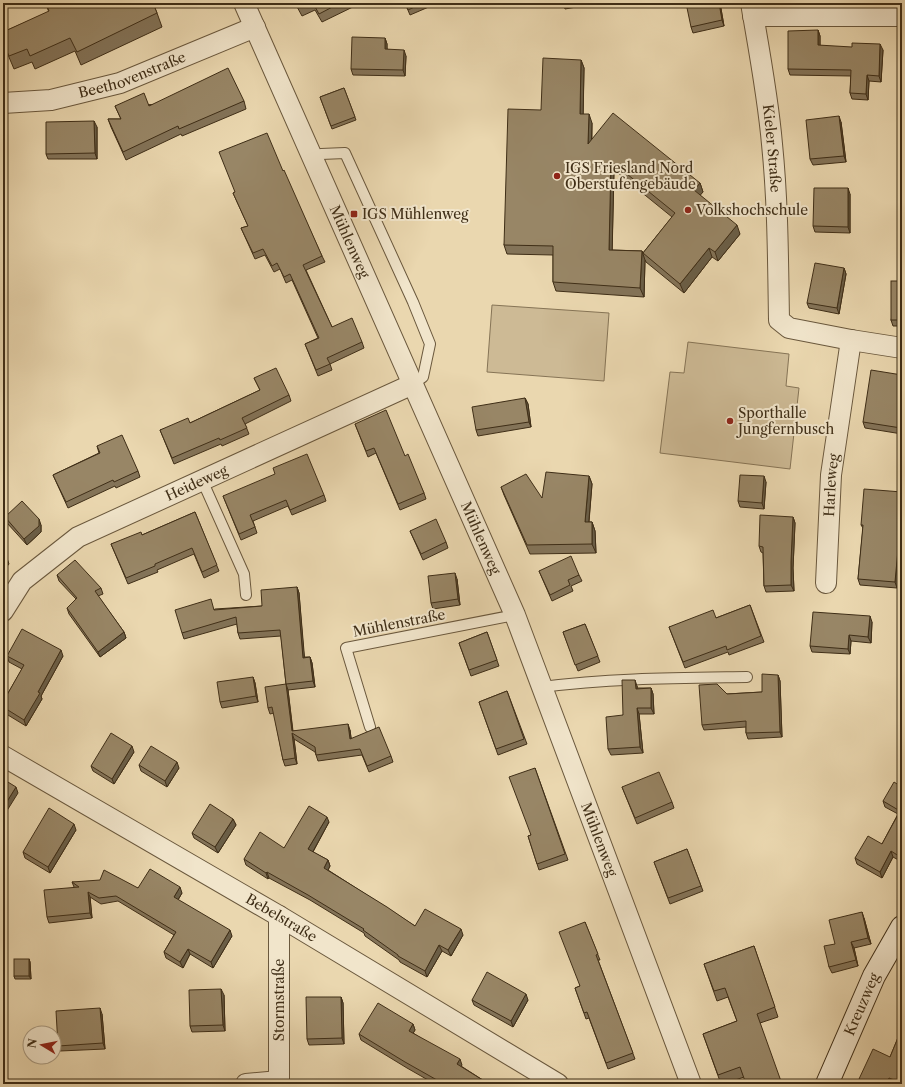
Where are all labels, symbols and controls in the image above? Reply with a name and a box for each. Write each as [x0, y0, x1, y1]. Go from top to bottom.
street label: Beethovenstraße [76, 48, 189, 102]
street label: Kieler Straße [759, 103, 785, 193]
place label: IGS Friesland Nord Oberstufengebäude [565, 159, 696, 193]
marker: IGS Friesland Nord Oberstufengebäude [552, 171, 562, 181]
place label: Volkshochschule [695, 201, 808, 219]
street label: Mühlenweg [326, 202, 374, 282]
place label: IGS Mühlenweg [362, 205, 469, 223]
marker: Volkshochschule [683, 205, 693, 215]
marker: IGS Mühlenweg [349, 209, 359, 219]
place label: Sporthalle Jungfernbusch [736, 404, 834, 438]
marker: Sporthalle Jungfernbusch [725, 416, 735, 426]
street label: Harleweg [820, 452, 843, 517]
street label: Heideweg [163, 461, 231, 505]
street label: Mühlenweg [457, 499, 505, 578]
street label: Mühlenstraße [351, 605, 447, 641]
street label: Mühlenweg [577, 800, 622, 880]
street label: Bebelstraße [243, 890, 321, 946]
street label: Stormstraße [270, 959, 288, 1041]
street label: Kreuzweg [840, 969, 884, 1038]
north arrow [22, 1025, 62, 1065]
text: N [24, 1037, 40, 1049]

